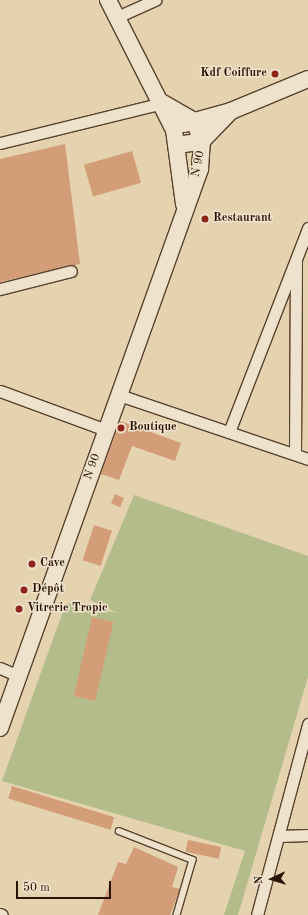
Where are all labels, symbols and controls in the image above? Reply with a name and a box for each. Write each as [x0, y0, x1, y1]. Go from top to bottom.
place label: Kdf Coiffure [200, 67, 267, 81]
marker: Kdf Coiffure [270, 69, 280, 79]
street label: N 90 [189, 150, 209, 178]
place label: Restaurant [213, 212, 272, 226]
marker: Restaurant [200, 214, 210, 224]
place label: Boutique [129, 421, 177, 435]
marker: Boutique [116, 423, 126, 433]
street label: N 90 [82, 452, 104, 482]
place label: Cave [40, 557, 65, 571]
marker: Cave [27, 559, 37, 569]
place label: Dépôt [32, 583, 64, 597]
marker: Dépôt [19, 585, 29, 595]
place label: Vitrerie Tropic [27, 602, 108, 616]
marker: Vitrerie Tropic [14, 604, 24, 614]
north arrow [252, 859, 292, 899]
scale bar [18, 873, 113, 899]
text: N [254, 875, 265, 884]
text: 50 m [23, 882, 50, 894]

